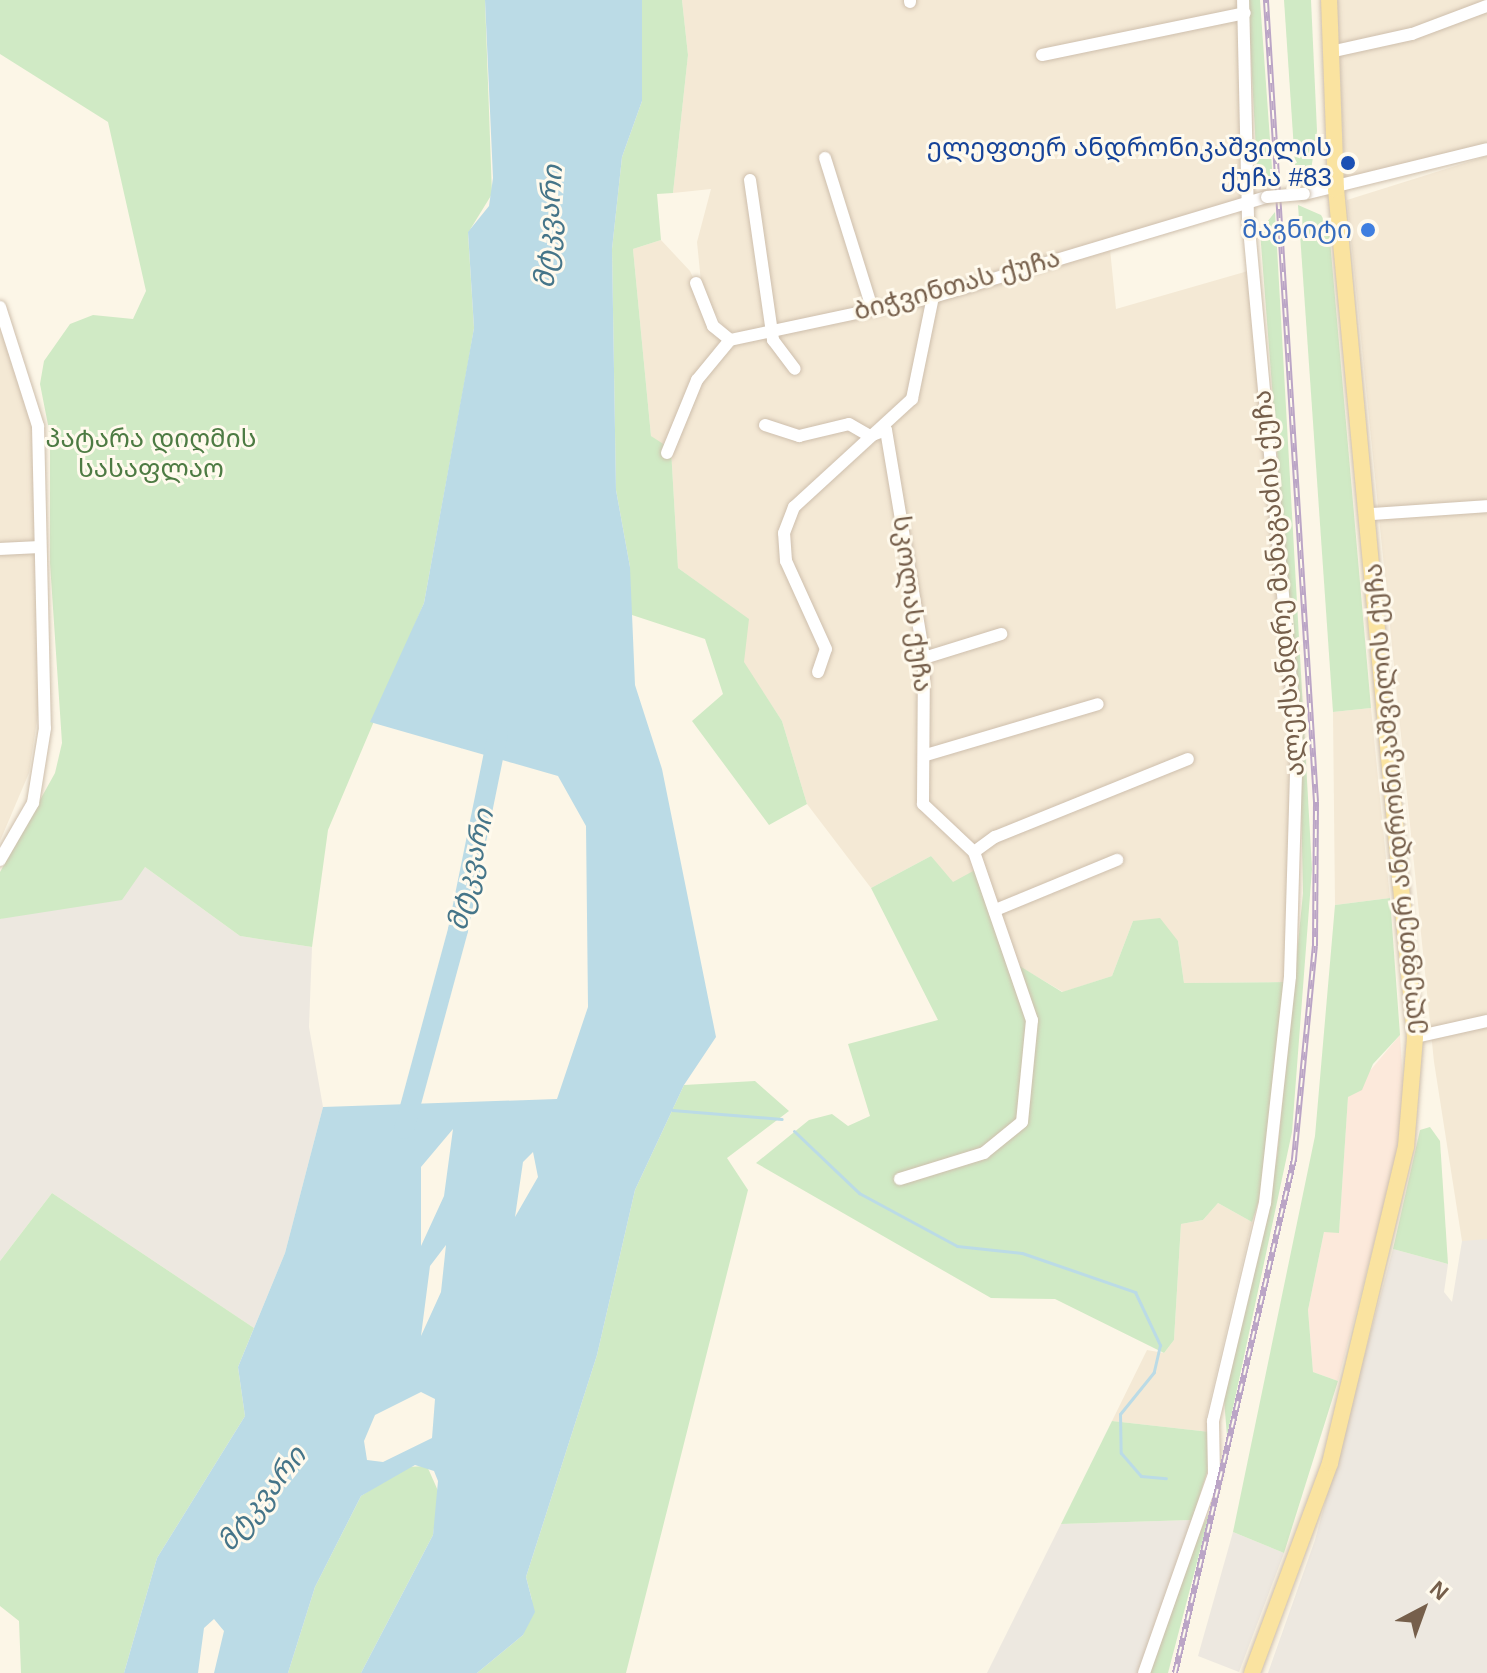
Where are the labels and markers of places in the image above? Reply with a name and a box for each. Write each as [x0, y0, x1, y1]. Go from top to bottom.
place label: ელეფთერ ანდრონიკაშვილის ქუჩა #83 [927, 132, 1332, 194]
marker: ელეფთერ ანდრონიკაშვილის ქუჩა #83 [1339, 154, 1357, 172]
place label: მაგნიტი [1242, 214, 1352, 246]
marker: მაგნიტი [1359, 221, 1377, 239]

